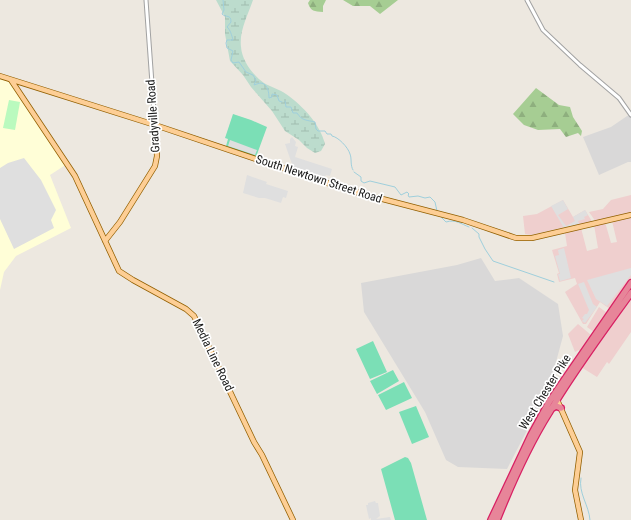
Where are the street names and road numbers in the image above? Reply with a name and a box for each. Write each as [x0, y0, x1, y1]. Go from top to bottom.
street label: Gradyville Road [143, 79, 163, 153]
street label: South Newtown Street Road [254, 152, 384, 206]
street label: Media Line Road [189, 317, 237, 393]
street label: West Chester Pike [516, 352, 574, 432]

